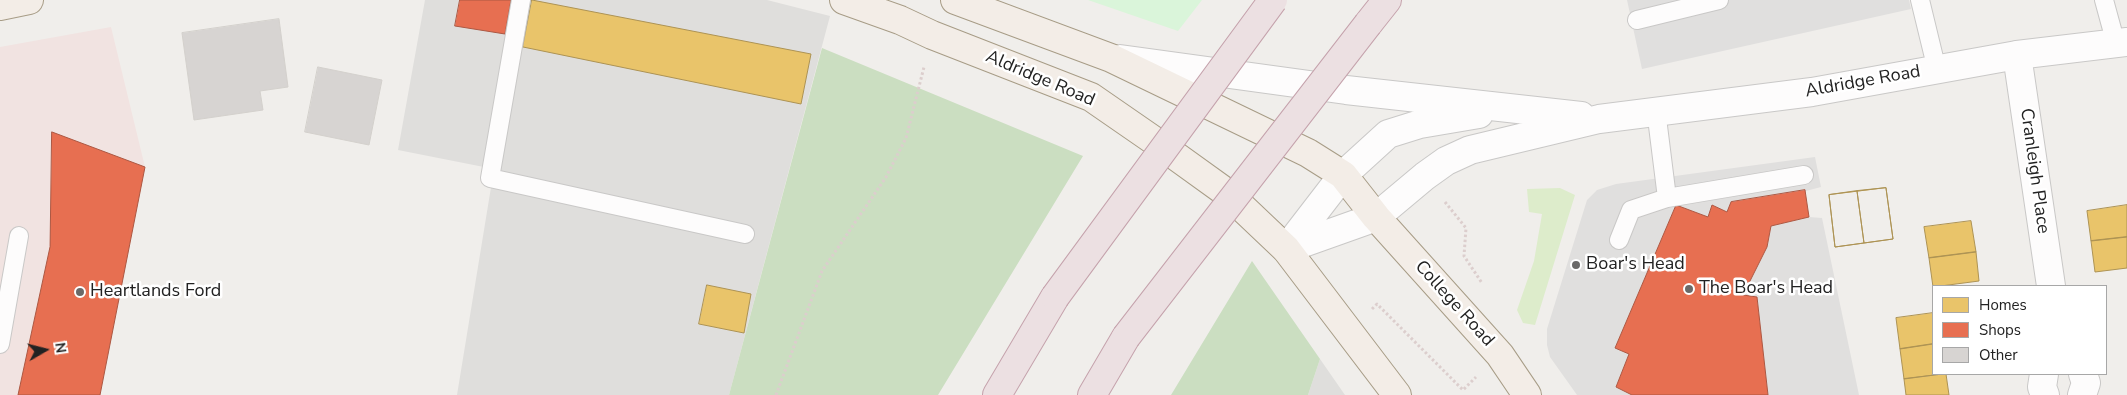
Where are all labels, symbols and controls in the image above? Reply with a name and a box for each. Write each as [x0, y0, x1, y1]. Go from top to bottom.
street label: Aldridge Road [982, 46, 1098, 112]
street label: Aldridge Road [1804, 61, 1922, 103]
street label: Cranleigh Place [2014, 107, 2054, 235]
place label: Boar's Head [1586, 254, 1685, 276]
street label: College Road [1410, 257, 1498, 351]
marker: Boar's Head [1570, 259, 1582, 271]
place label: The Boar's Head [1699, 278, 1833, 300]
place label: Heartlands Ford [90, 281, 221, 303]
marker: The Boar's Head [1683, 283, 1695, 295]
legend [1932, 285, 2107, 375]
marker: Heartlands Ford [74, 286, 86, 298]
text: Homes [1979, 295, 2027, 315]
text: Shops [1979, 320, 2021, 340]
north arrow [20, 325, 70, 375]
text: N [50, 341, 70, 354]
text: Other [1979, 345, 2018, 365]

